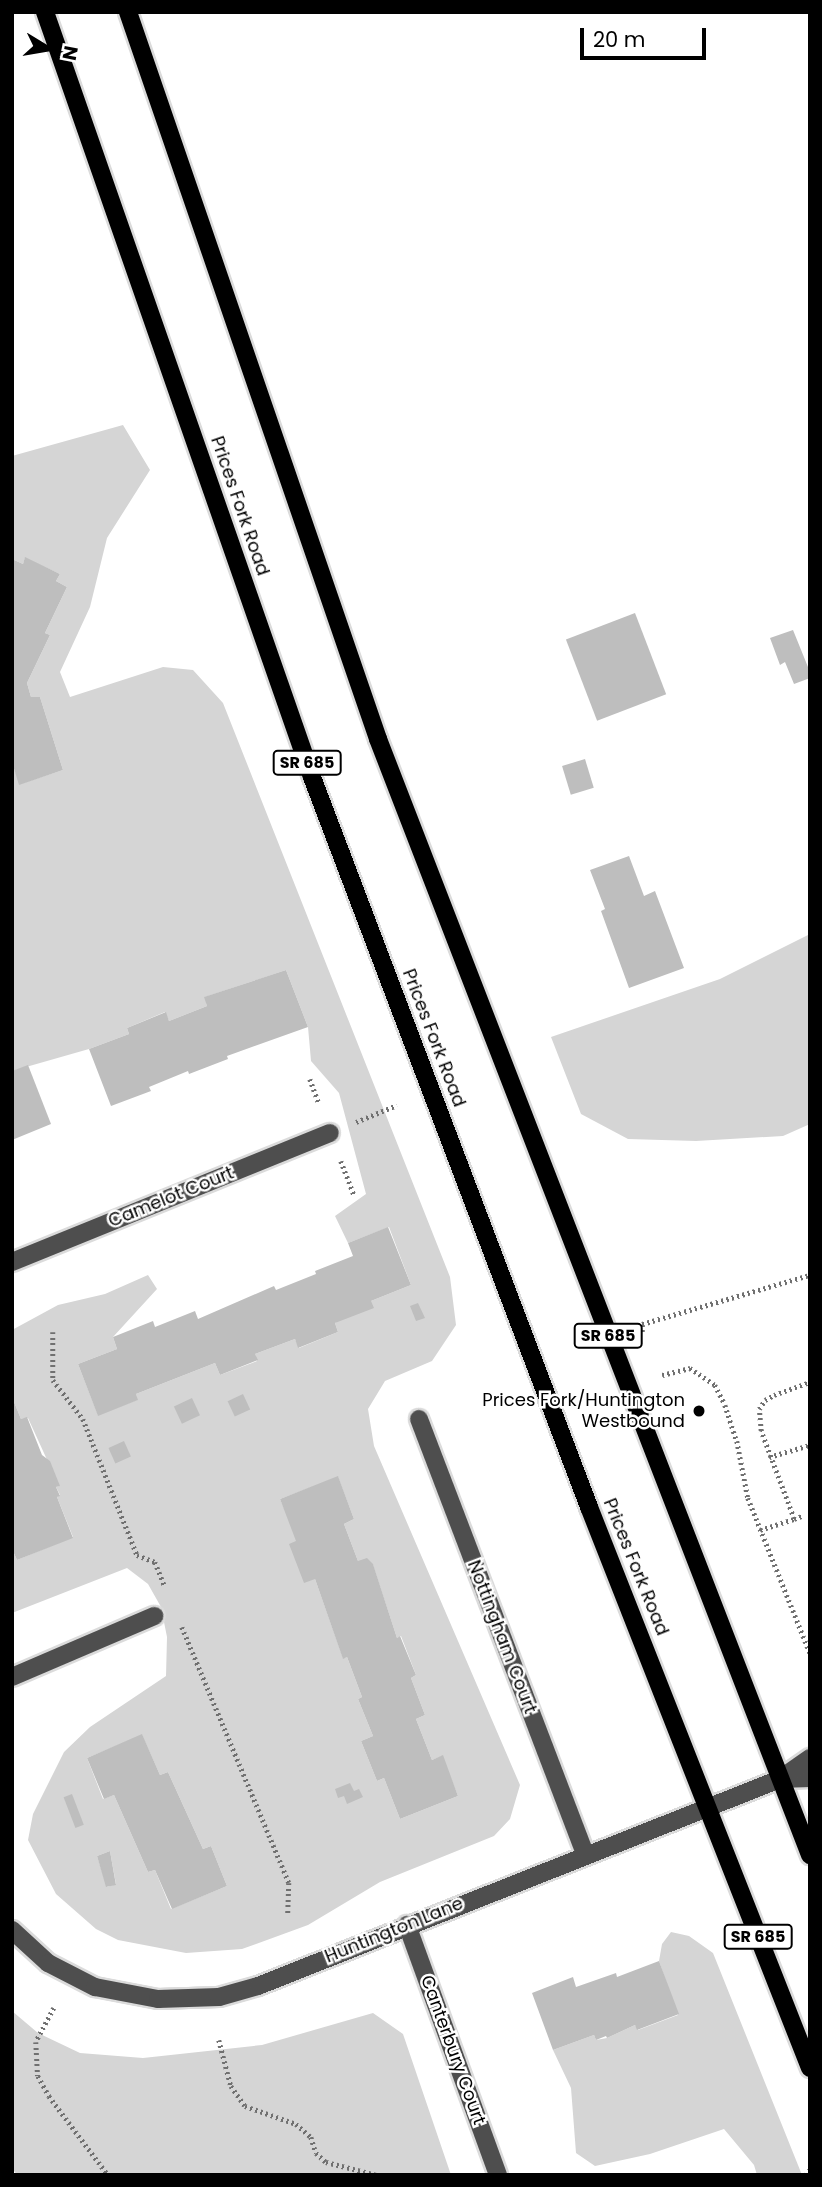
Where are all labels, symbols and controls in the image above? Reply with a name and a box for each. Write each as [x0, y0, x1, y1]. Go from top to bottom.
north arrow [14, 14, 84, 84]
scale bar [584, 14, 710, 58]
text: 20 m [593, 25, 646, 54]
text: N [55, 44, 85, 63]
street label: Prices Fork Road [206, 433, 274, 579]
road number: SR 685 [272, 750, 342, 776]
street label: Prices Fork Road [398, 966, 470, 1110]
street label: Camelot Court [105, 1162, 237, 1232]
road number: SR 685 [573, 1324, 643, 1348]
place label: Prices Fork/Huntington Westbound [482, 1390, 685, 1432]
marker: Prices Fork/Huntington Westbound [691, 1403, 707, 1419]
street label: Prices Fork Road [599, 1495, 673, 1639]
street label: Nottingham Court [463, 1557, 541, 1717]
street label: Huntington Lane [322, 1892, 466, 1968]
road number: SR 685 [723, 1924, 793, 1950]
street label: Canterbury Court [416, 1972, 490, 2128]

